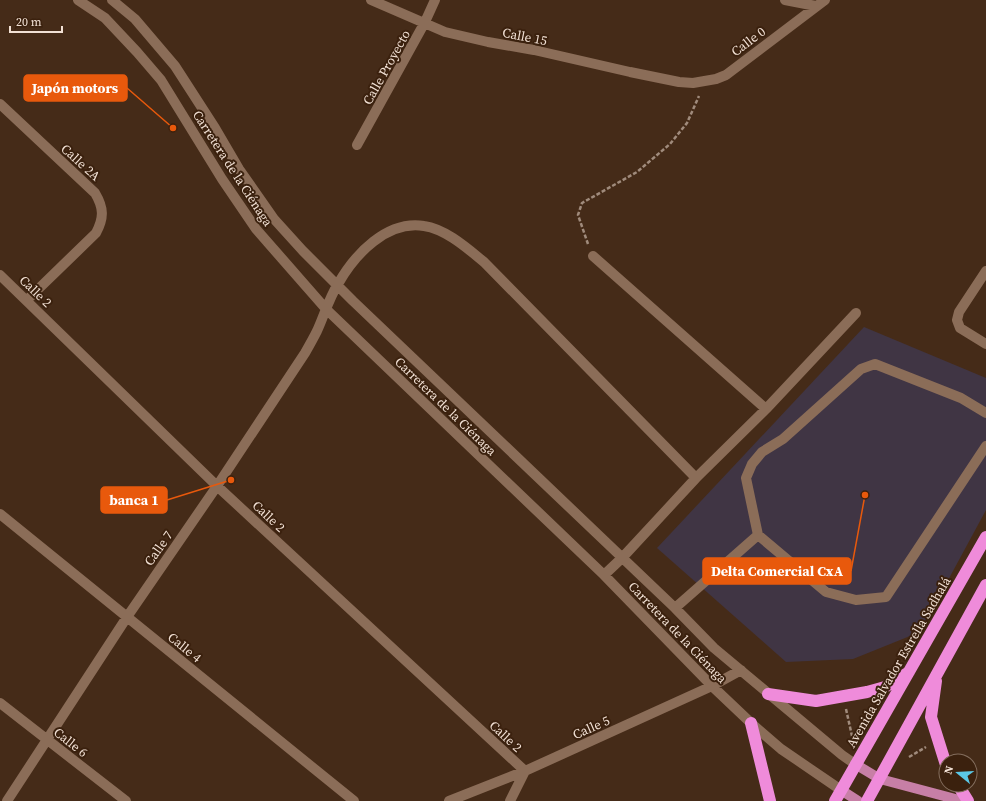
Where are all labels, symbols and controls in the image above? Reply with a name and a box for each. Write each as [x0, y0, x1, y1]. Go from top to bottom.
scale bar [10, 8, 62, 34]
text: 20 m [16, 14, 42, 30]
street label: Calle 0 [728, 23, 769, 60]
street label: Calle 15 [501, 24, 549, 49]
street label: Calle Proyecto [359, 27, 414, 108]
callout: Japón motors [24, 75, 127, 101]
text: Japón motors [31, 78, 119, 98]
street label: Carretera de la Ciénaga [189, 107, 277, 230]
street label: Calle 2A [57, 140, 104, 185]
street label: Calle 2 [16, 272, 55, 311]
street label: Carretera de la Ciénaga [391, 353, 500, 460]
callout: banca 1 [101, 487, 167, 513]
text: banca 1 [109, 490, 159, 510]
street label: Calle 2 [249, 497, 289, 536]
street label: Calle 7 [140, 527, 177, 569]
callout: Delta Comercial CxA [703, 558, 851, 584]
text: Delta Comercial CxA [711, 561, 844, 581]
street label: Avenida Salvador Estrella Sadhalá [842, 573, 955, 751]
street label: Carretera de la Ciénaga [625, 578, 731, 687]
street label: Calle 4 [164, 629, 205, 666]
street label: Calle 5 [570, 712, 612, 743]
street label: Calle 2 [486, 717, 526, 756]
street label: Calle 6 [50, 724, 91, 761]
north arrow [938, 753, 978, 793]
text: N [941, 764, 957, 776]

